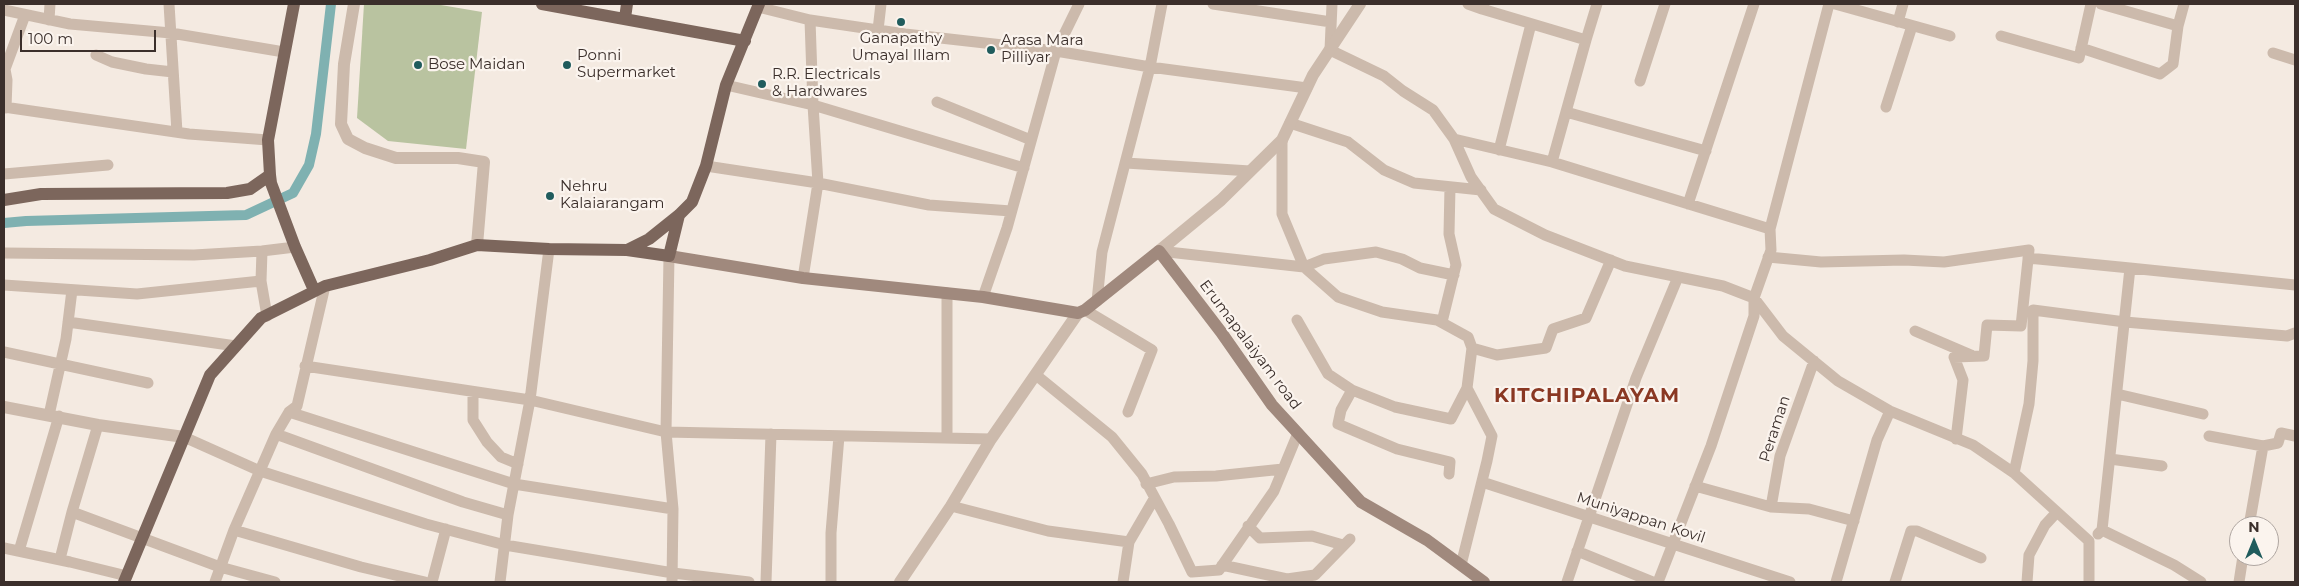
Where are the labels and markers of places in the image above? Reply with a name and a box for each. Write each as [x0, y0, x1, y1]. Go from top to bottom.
marker: Ganapathy Umayal Illam [895, 16, 907, 28]
place label: Ganapathy Umayal Illam [852, 30, 950, 65]
place label: Arasa Mara Pilliyar [1001, 32, 1084, 67]
marker: Arasa Mara Pilliyar [985, 44, 997, 56]
place label: Ponni Supermarket [577, 47, 676, 82]
place label: Bose Maidan [428, 56, 525, 74]
marker: Bose Maidan [412, 59, 424, 71]
marker: Ponni Supermarket [561, 59, 573, 71]
place label: R.R. Electricals & Hardwares [772, 66, 880, 101]
marker: R.R. Electricals & Hardwares [756, 78, 768, 90]
place label: Nehru Kalaiarangam [560, 178, 665, 213]
marker: Nehru Kalaiarangam [544, 190, 556, 202]

